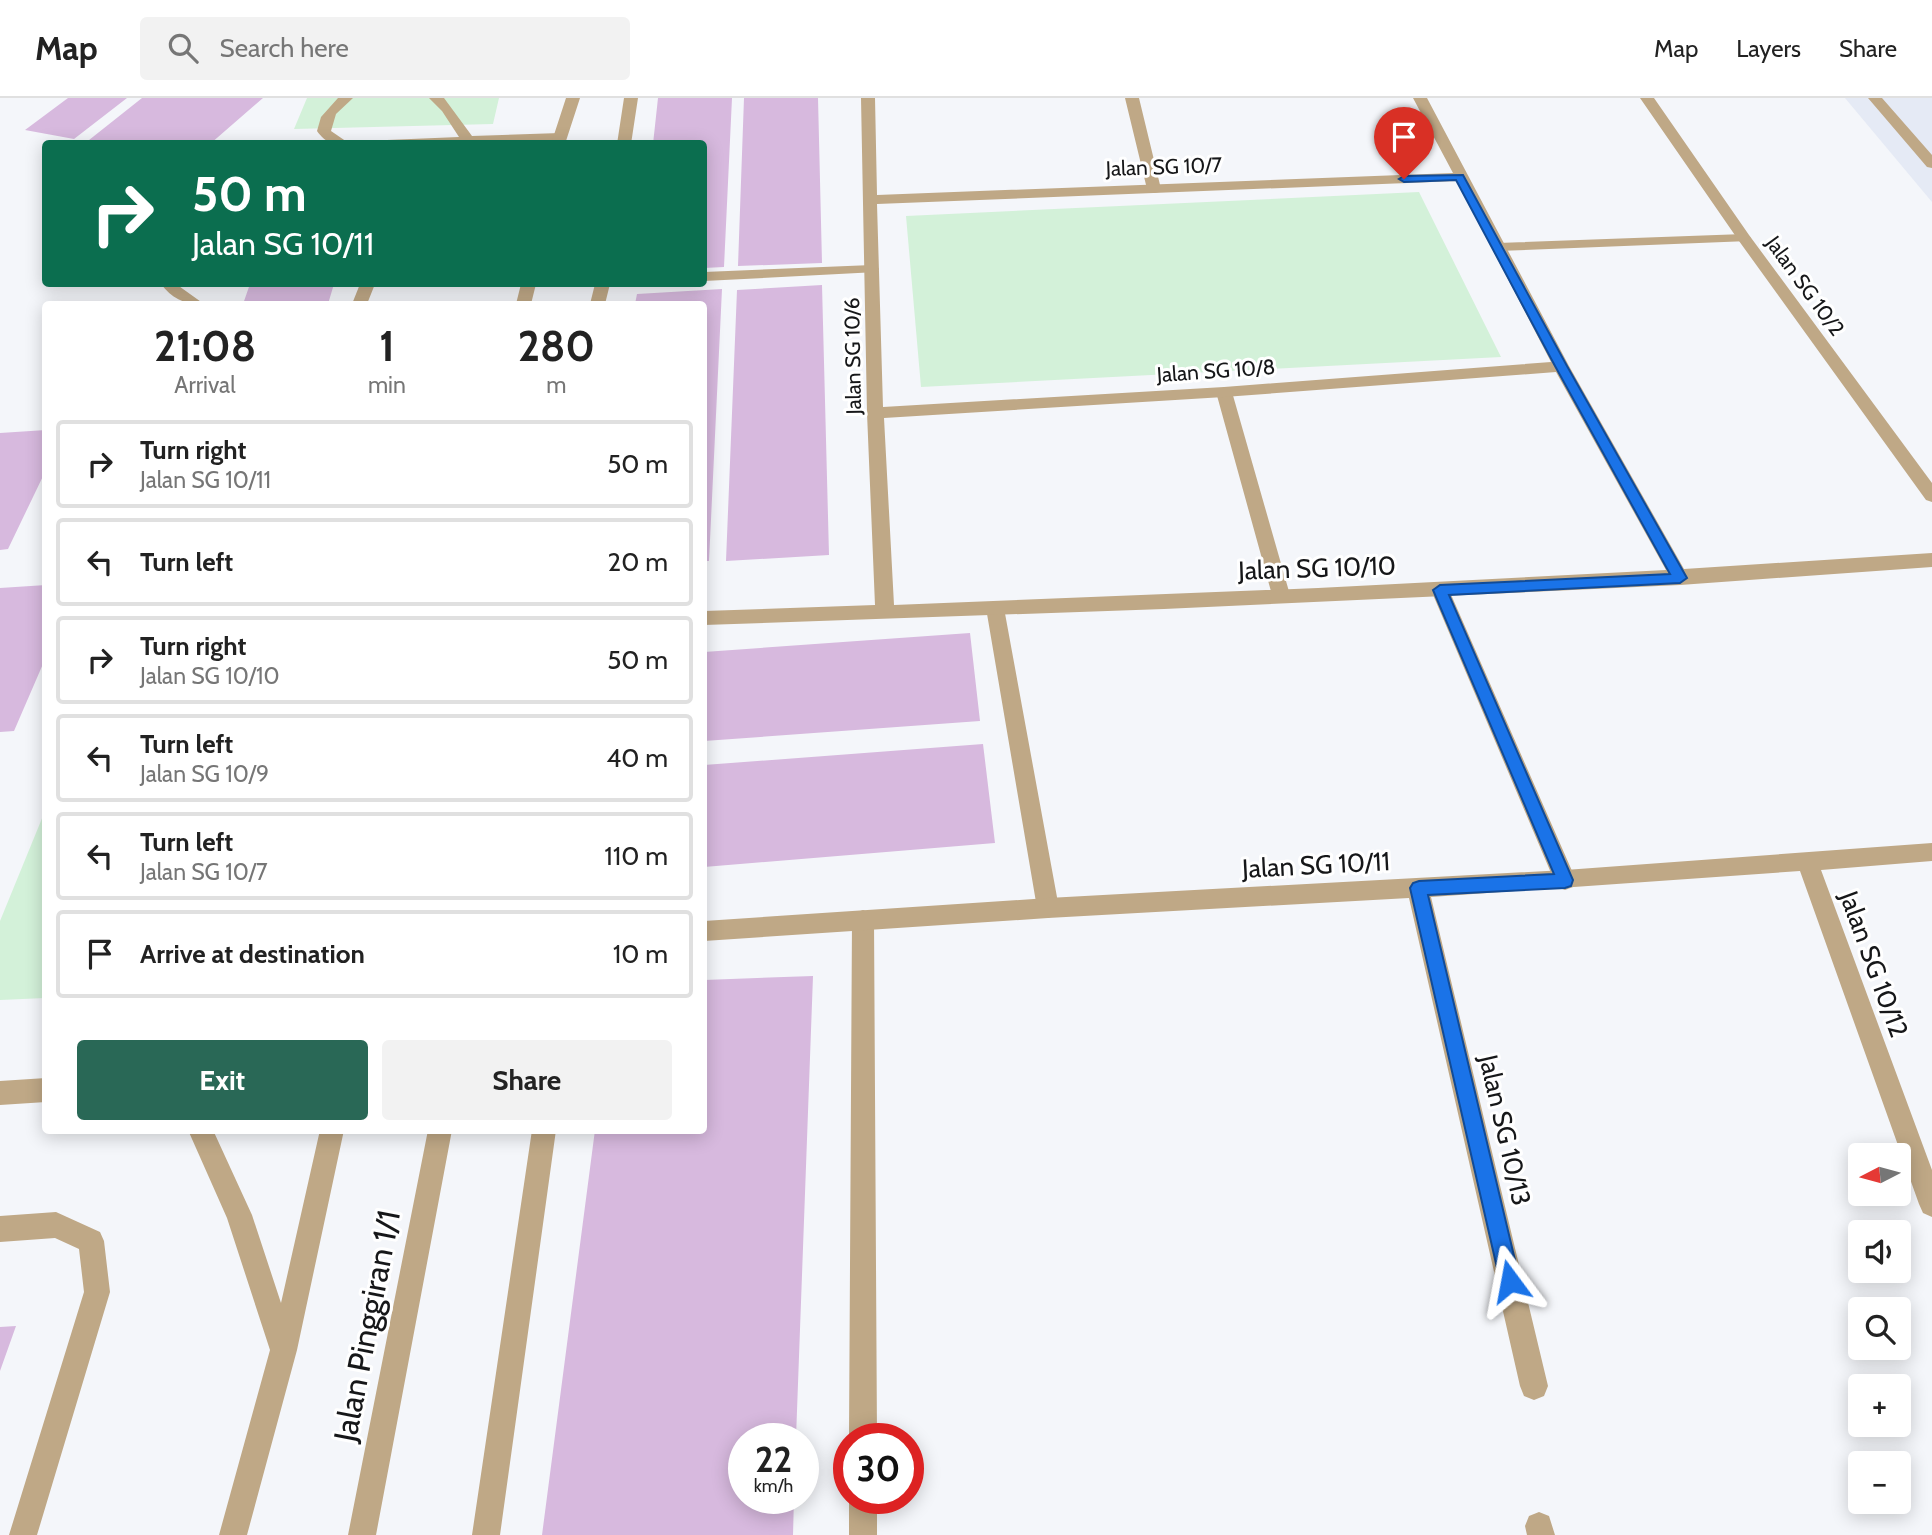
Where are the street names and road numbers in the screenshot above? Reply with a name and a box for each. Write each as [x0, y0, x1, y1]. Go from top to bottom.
street label: Jalan SG 10/7 [1104, 152, 1223, 181]
street label: Jalan SG 10/2 [1760, 230, 1850, 340]
street label: Jalan SG 10/6 [839, 297, 866, 416]
street label: Jalan SG 10/8 [1155, 354, 1276, 387]
street label: Jalan SG 10/10 [1237, 549, 1396, 587]
street label: Jalan SG 10/11 [1240, 845, 1391, 885]
street label: Jalan SG 10/12 [1832, 886, 1915, 1041]
street label: Jalan SG 10/13 [1472, 1051, 1538, 1208]
street label: Jalan Pinggiran 1/1 [325, 1207, 408, 1446]

